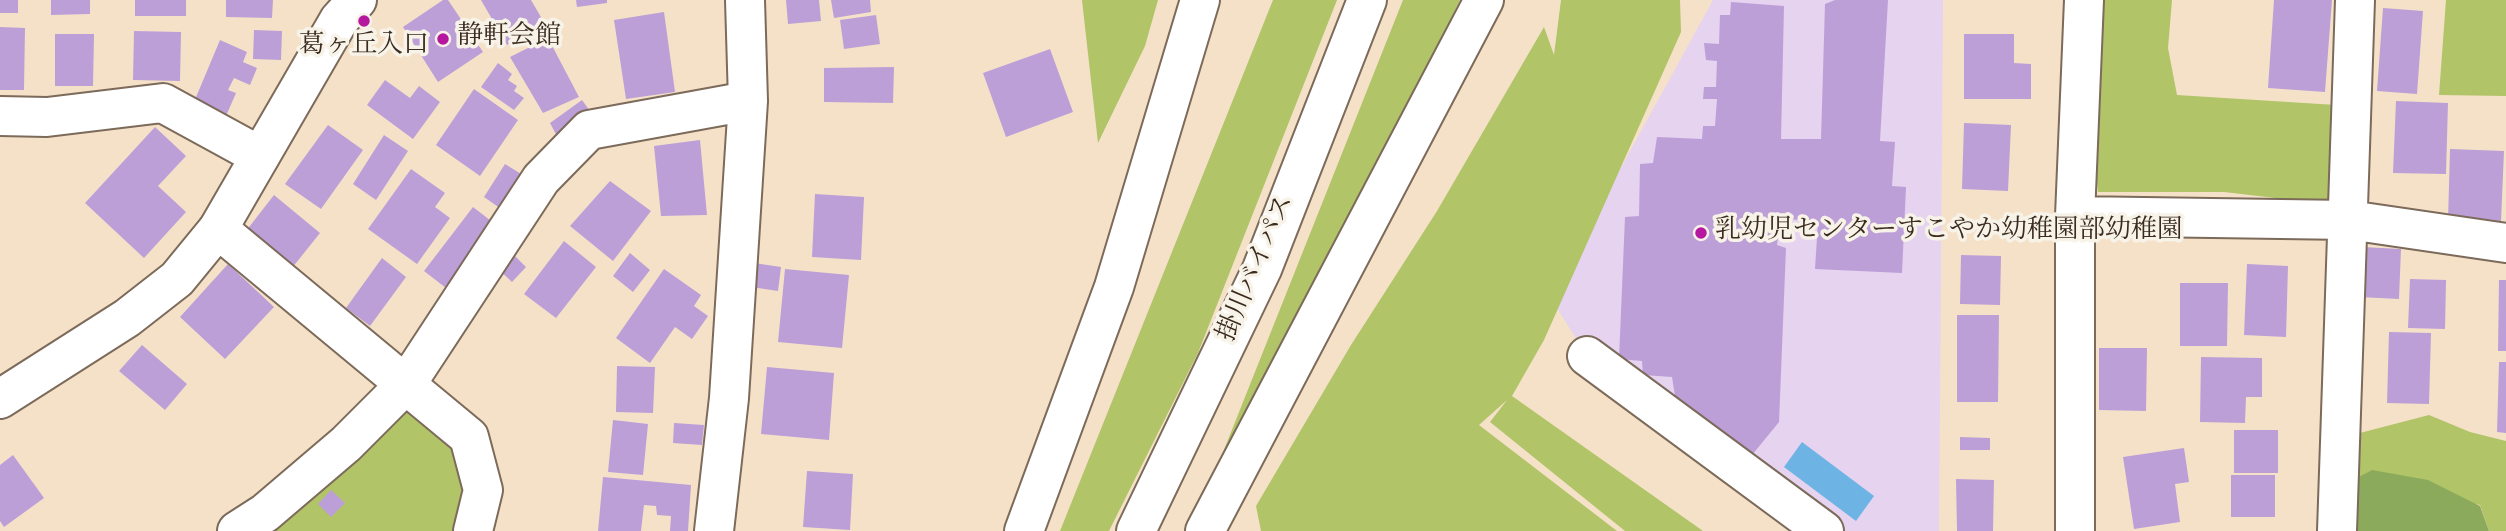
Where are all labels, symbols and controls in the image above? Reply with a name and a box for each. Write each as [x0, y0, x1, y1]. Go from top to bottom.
marker: 葛ヶ丘入口 [356, 13, 372, 29]
place label: 静軒会館 [457, 23, 561, 55]
marker: 静軒会館 [435, 31, 451, 47]
place label: 葛ヶ丘入口 [299, 32, 429, 64]
street label: 掛川バイパス [1213, 191, 1303, 347]
place label: 乳幼児センターすこやか幼稚園部幼稚園 [1715, 217, 2183, 249]
marker: 乳幼児センターすこやか幼稚園部幼稚園 [1693, 225, 1709, 241]

